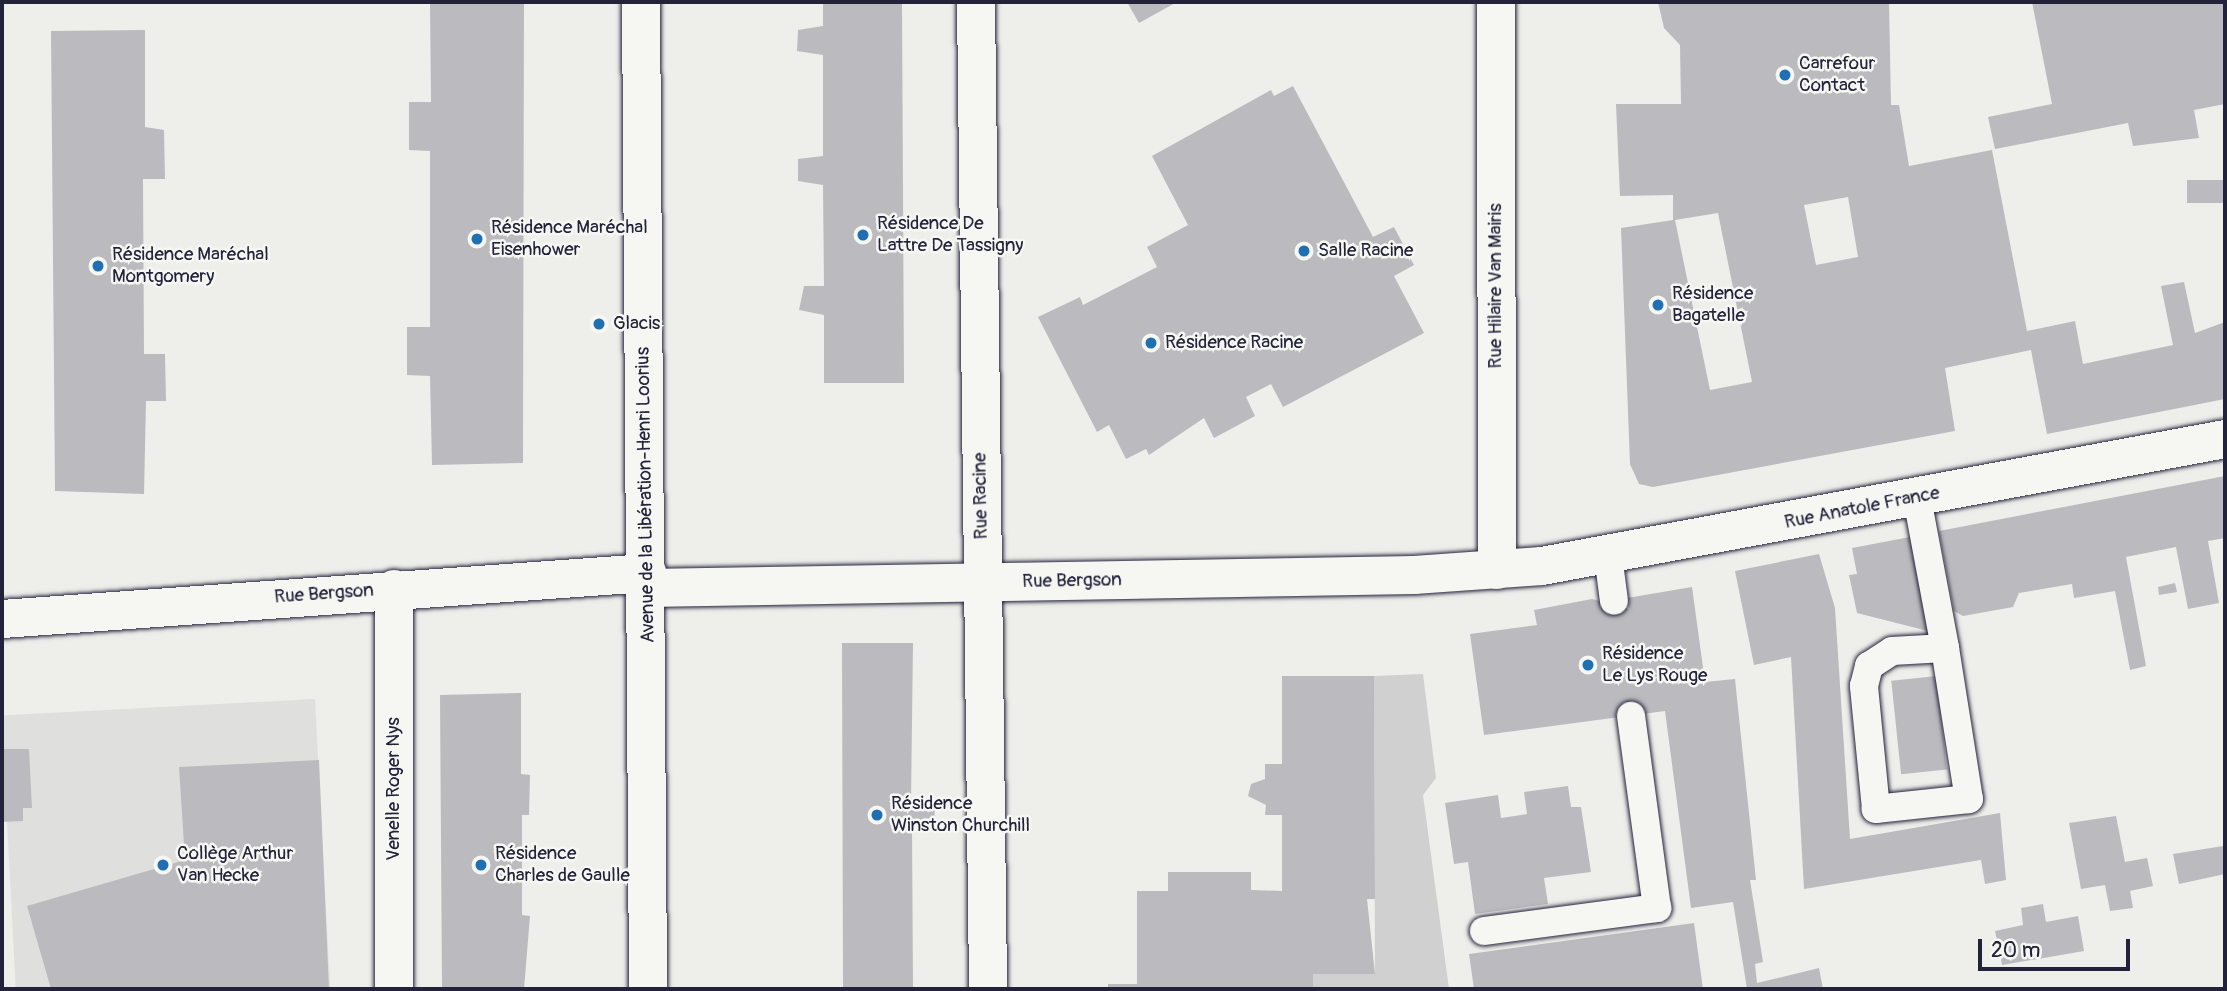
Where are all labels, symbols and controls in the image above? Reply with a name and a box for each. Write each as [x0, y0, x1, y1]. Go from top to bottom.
place label: Carrefour Contact [1799, 53, 1875, 97]
marker: Carrefour Contact [1777, 67, 1793, 83]
street label: Rue Hilaire Van Mairis [1485, 203, 1507, 369]
place label: Résidence De Lattre De Tassigny [877, 213, 1023, 257]
place label: Résidence Maréchal Eisenhower [491, 217, 648, 261]
marker: Résidence De Lattre De Tassigny [855, 227, 871, 243]
marker: Résidence Maréchal Eisenhower [469, 231, 485, 247]
place label: Salle Racine [1318, 240, 1413, 262]
marker: Salle Racine [1296, 243, 1312, 259]
place label: Résidence Maréchal Montgomery [112, 244, 269, 288]
marker: Résidence Maréchal Montgomery [90, 258, 106, 274]
place label: Résidence Bagatelle [1672, 283, 1753, 327]
marker: Résidence Bagatelle [1650, 297, 1666, 313]
place label: Glacis [613, 313, 660, 335]
marker: Glacis [591, 316, 607, 332]
place label: Résidence Racine [1165, 332, 1303, 354]
marker: Résidence Racine [1143, 335, 1159, 351]
street label: Avenue de la Libération-Henri Loorius [632, 347, 660, 643]
street label: Rue Racine [969, 452, 993, 540]
street label: Rue Anatole France [1783, 482, 1941, 534]
street label: Rue Bergson [1022, 569, 1122, 593]
street label: Rue Bergson [273, 579, 375, 609]
place label: Résidence Le Lys Rouge [1602, 643, 1707, 687]
marker: Résidence Le Lys Rouge [1580, 657, 1596, 673]
street label: Venelle Roger Nys [383, 717, 405, 861]
place label: Résidence Winston Churchill [891, 793, 1030, 837]
marker: Résidence Winston Churchill [869, 807, 885, 823]
place label: Collège Arthur Van Hecke [177, 843, 293, 887]
place label: Résidence Charles de Gaulle [495, 843, 630, 887]
marker: Collège Arthur Van Hecke [155, 857, 171, 873]
marker: Résidence Charles de Gaulle [473, 857, 489, 873]
scale bar [1982, 925, 2134, 969]
text: 20 m [1991, 937, 2040, 964]

